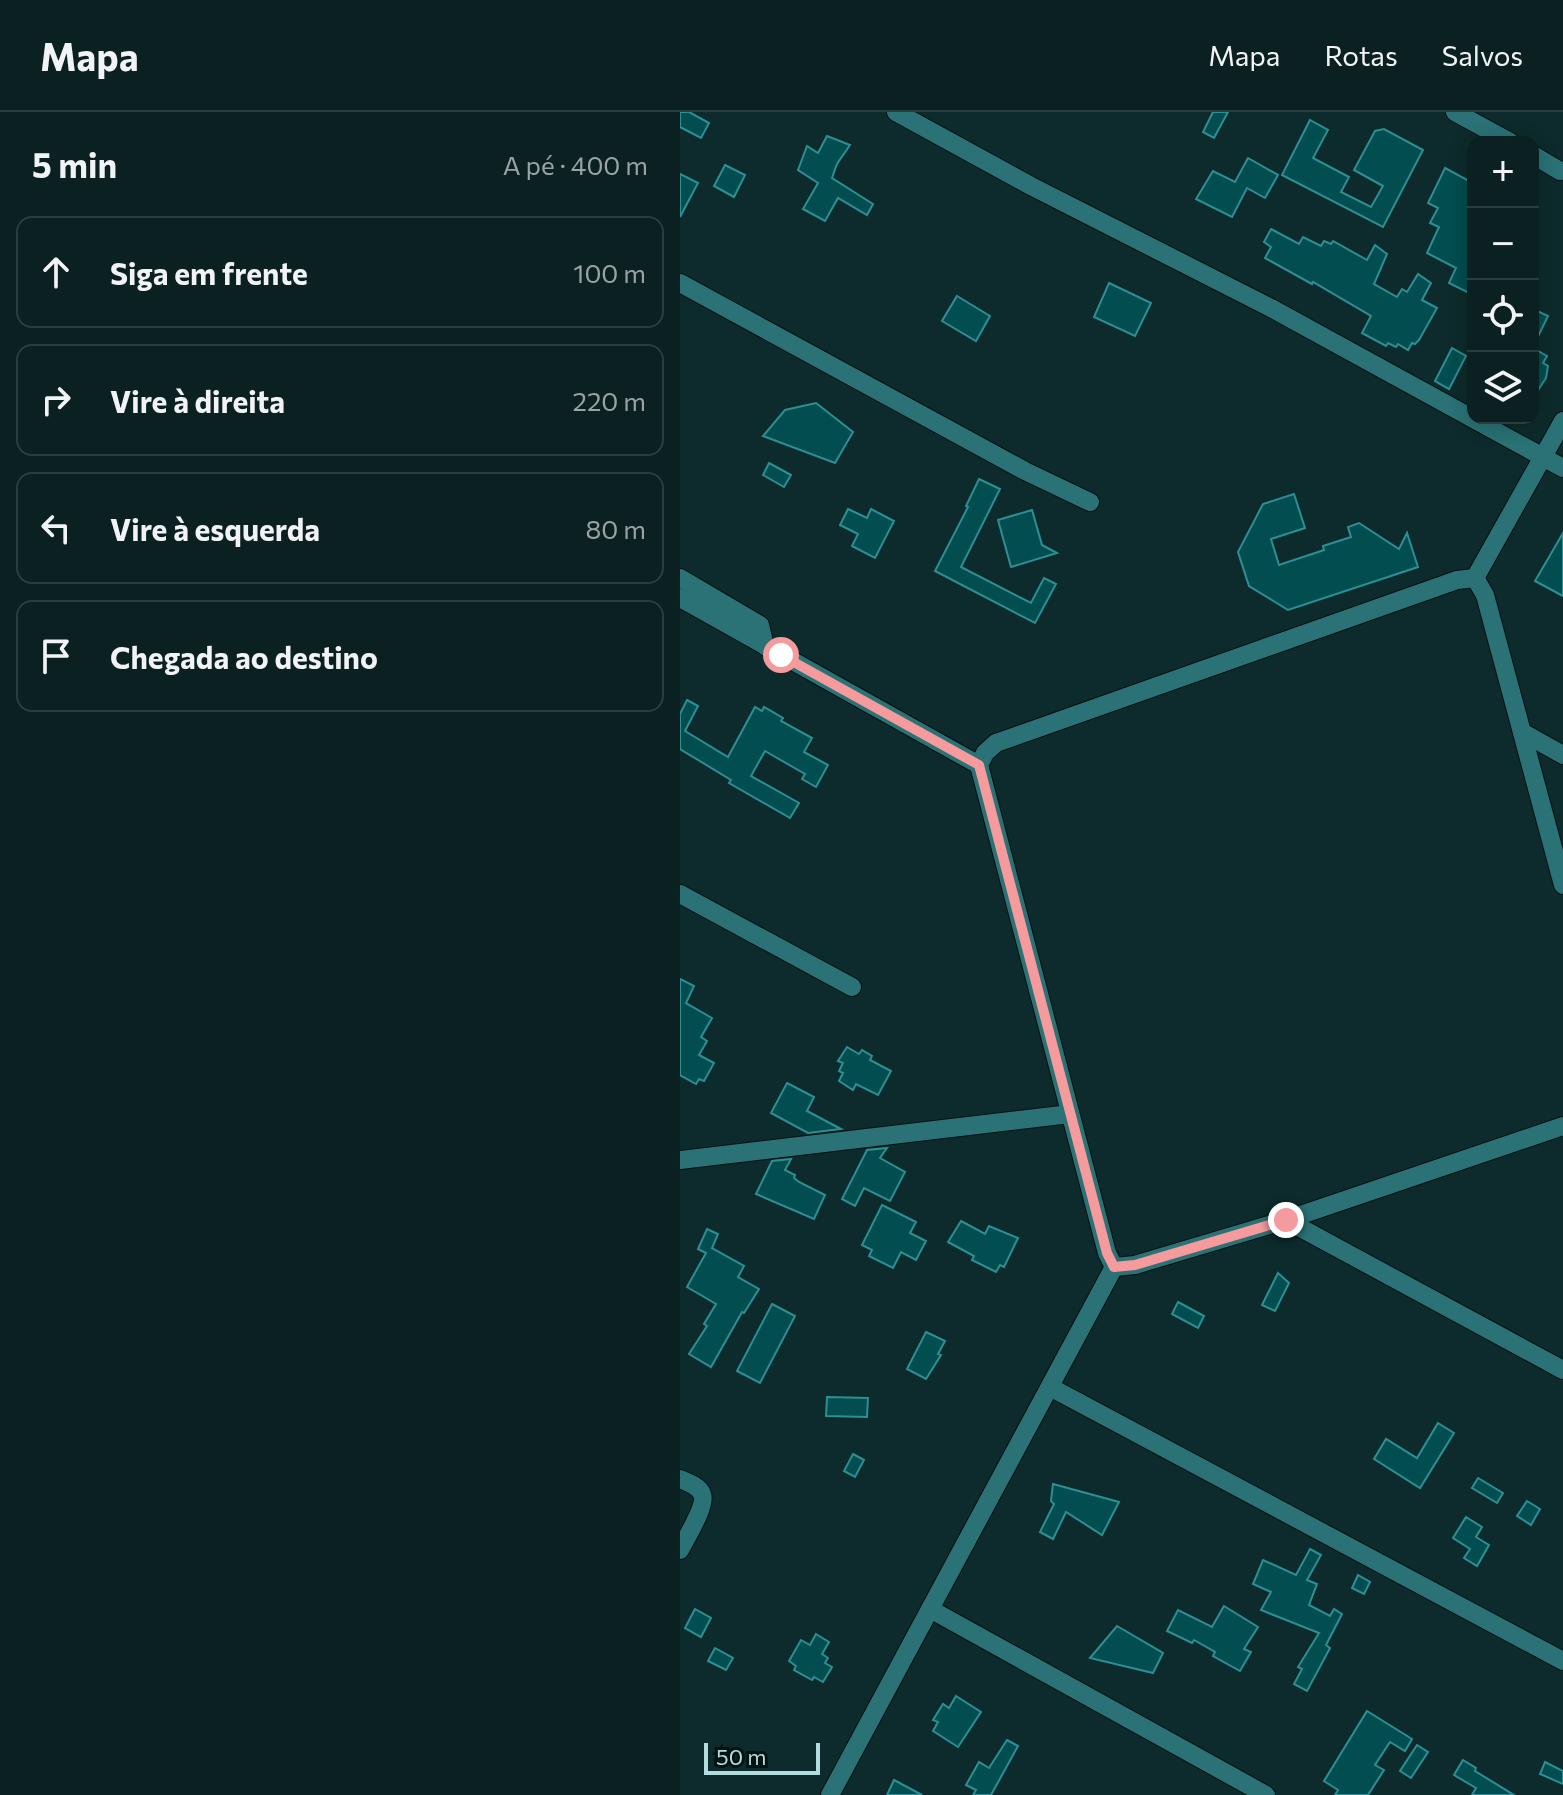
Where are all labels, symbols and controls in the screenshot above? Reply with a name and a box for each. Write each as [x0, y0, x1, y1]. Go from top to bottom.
text: Mapa [40, 32, 139, 79]
text: Mapa [1208, 38, 1281, 72]
text: Rotas [1325, 38, 1398, 72]
text: Salvos [1442, 38, 1523, 72]
map controls [1467, 136, 1539, 424]
button: + [1467, 136, 1539, 208]
text: 5 min [32, 143, 117, 185]
text: A pé · 400 m [503, 149, 648, 180]
button: − [1467, 208, 1539, 280]
icon: ahead [34, 250, 78, 294]
text: Siga em frente [110, 254, 308, 291]
text: 100 m [573, 257, 646, 288]
button: locate [1467, 280, 1539, 352]
button: layers [1467, 352, 1539, 424]
icon: right [34, 378, 78, 422]
text: Vire à direita [110, 382, 285, 419]
text: 220 m [573, 385, 646, 416]
icon: left [34, 506, 78, 550]
text: Vire à esquerda [110, 510, 320, 547]
text: 80 m [586, 513, 646, 544]
icon: arrive [34, 634, 78, 678]
route start [763, 637, 799, 673]
text: Chegada ao destino [110, 638, 378, 675]
route end [1268, 1202, 1304, 1238]
scale bar [704, 1739, 820, 1775]
text: 50 m [716, 1743, 766, 1770]

